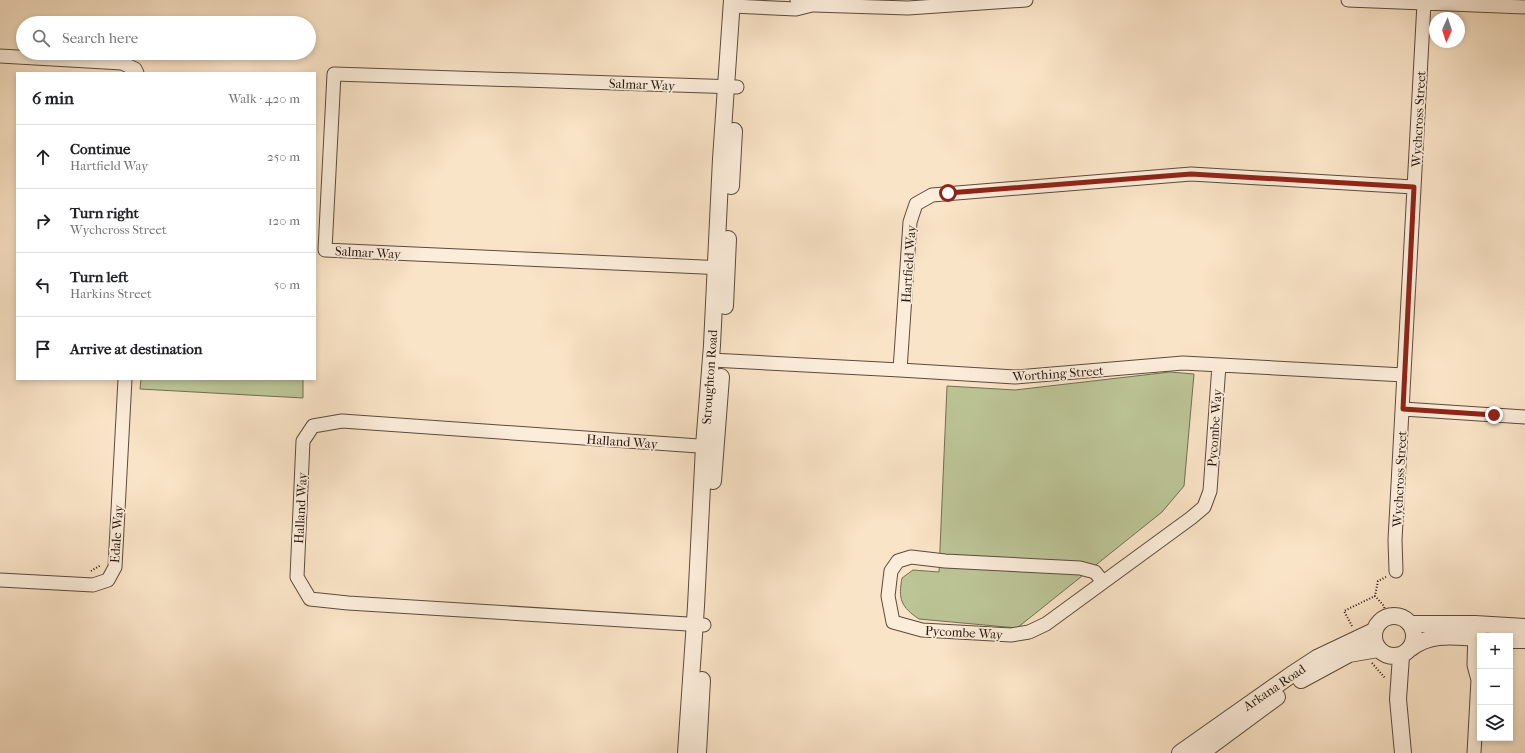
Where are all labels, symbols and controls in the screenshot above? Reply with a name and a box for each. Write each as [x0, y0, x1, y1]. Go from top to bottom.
north arrow [1429, 12, 1465, 48]
search box [16, 16, 316, 60]
icon: search [30, 27, 52, 49]
text: Search here [62, 29, 138, 47]
street label: Wychcross Street [1408, 70, 1429, 169]
street label: Salmar Way [609, 76, 676, 93]
text: 6 min [32, 88, 74, 108]
text: Walk · 420 m [228, 91, 300, 106]
text: Continue [70, 140, 130, 158]
icon: ahead [32, 146, 54, 168]
text: 250 m [267, 149, 300, 164]
text: Hartfield Way [70, 158, 148, 173]
route start [939, 184, 957, 202]
text: Turn right [70, 204, 139, 222]
icon: right [32, 210, 54, 232]
text: 120 m [268, 213, 300, 228]
text: Wychcross Street [70, 222, 167, 237]
street label: Hartfield Way [898, 223, 919, 304]
street label: Salmar Way [335, 243, 402, 262]
text: Turn left [70, 268, 128, 286]
icon: left [32, 274, 54, 296]
text: 50 m [274, 277, 300, 292]
text: Harkins Street [70, 286, 152, 301]
street label: Stroughton Road [699, 328, 720, 425]
icon: arrive [32, 338, 54, 360]
text: Arrive at destination [70, 340, 202, 358]
street label: Worthing Street [1011, 363, 1104, 384]
street label: Pycombe Way [1204, 387, 1225, 468]
route end [1485, 406, 1503, 424]
street label: Wychcross Street [1389, 430, 1410, 529]
street label: Halland Way [586, 432, 659, 452]
street label: Halland Way [291, 471, 310, 544]
street label: Edale Way [107, 503, 126, 564]
street label: Pycombe Way [925, 623, 1004, 642]
map controls [1477, 633, 1513, 741]
button: + [1477, 633, 1513, 669]
street label: Arkana Road [1239, 661, 1309, 714]
button: − [1477, 669, 1513, 705]
button: layers [1477, 705, 1513, 741]

